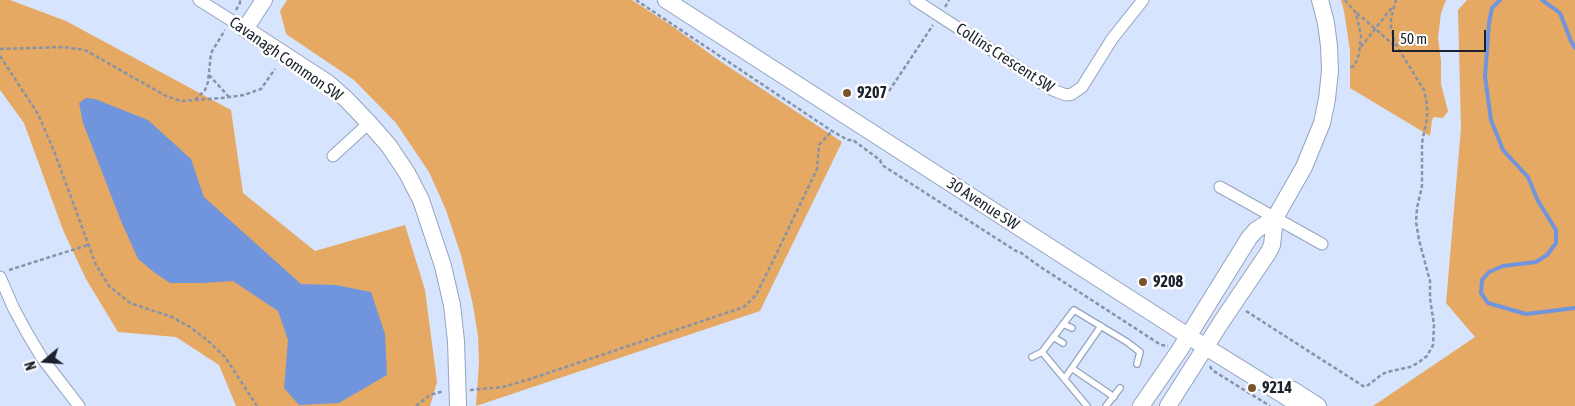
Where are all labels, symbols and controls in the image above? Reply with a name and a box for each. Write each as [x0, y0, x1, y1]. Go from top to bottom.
street label: Cavanagh Common SW [226, 13, 346, 105]
street label: Collins Crescent SW [952, 19, 1058, 97]
scale bar [1395, 20, 1489, 52]
text: 50 m [1400, 30, 1427, 47]
place label: 9207 [857, 83, 887, 103]
marker: 9207 [841, 87, 853, 99]
street label: 30 Avenue SW [943, 174, 1023, 234]
place label: 9208 [1153, 272, 1183, 292]
marker: 9208 [1137, 276, 1149, 288]
north arrow [20, 336, 70, 386]
text: N [22, 359, 40, 372]
place label: 9214 [1262, 378, 1292, 398]
marker: 9214 [1246, 382, 1258, 394]

